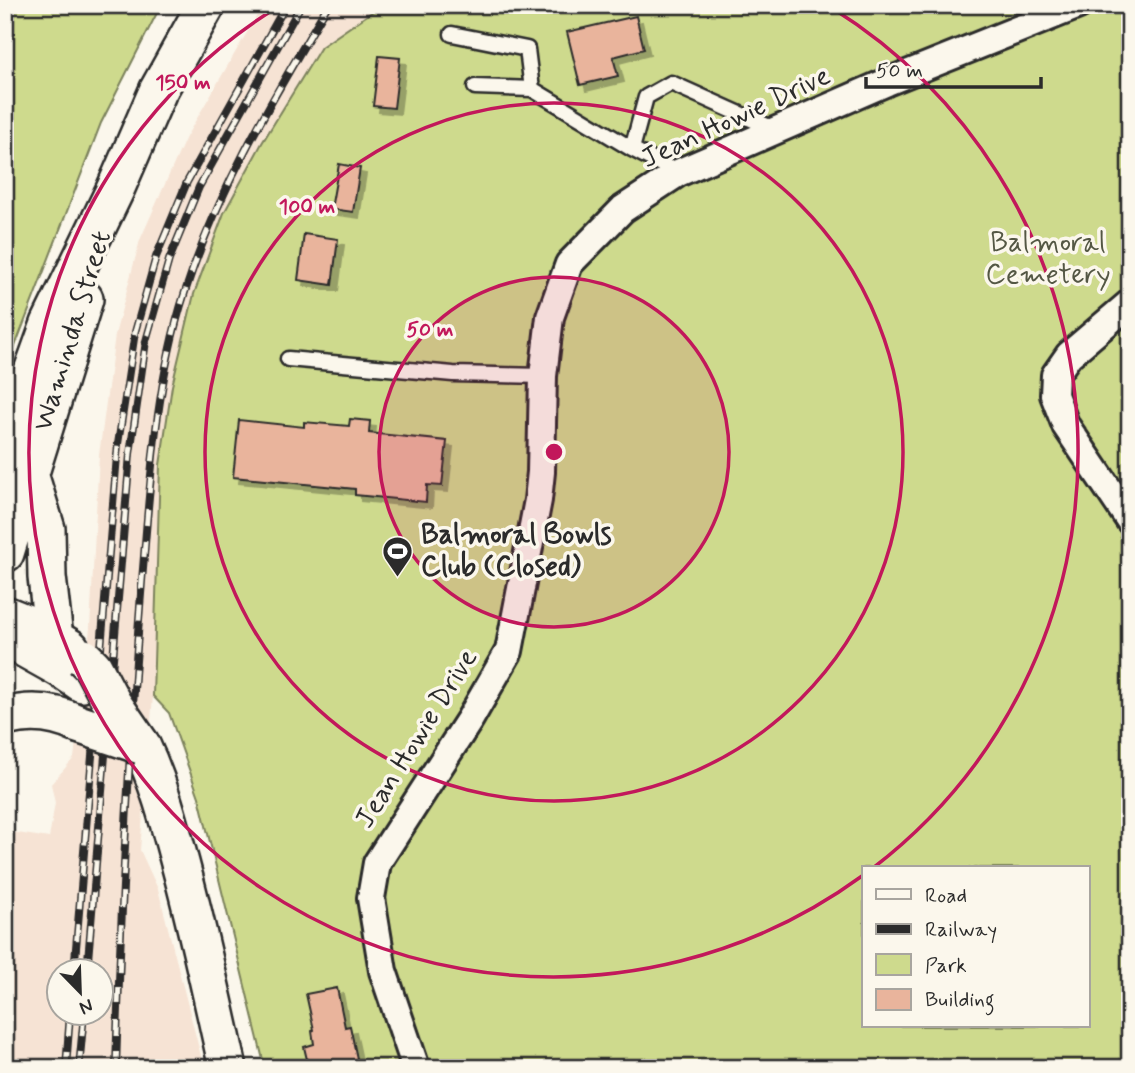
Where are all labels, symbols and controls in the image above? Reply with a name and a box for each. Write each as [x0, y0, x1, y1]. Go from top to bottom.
scale bar [866, 46, 1040, 90]
text: 50 m [876, 57, 923, 85]
street label: Jean Howie Drive [635, 58, 837, 178]
text: 150 m [155, 69, 211, 97]
text: 100 m [279, 193, 335, 221]
park label: Balmoral Cemetery [986, 225, 1110, 294]
street label: Waminda Street [25, 226, 121, 436]
text: 50 m [407, 316, 454, 344]
centre of rings [542, 440, 566, 464]
place label: Balmoral Bowls Club (Closed) [421, 517, 612, 586]
sports icon: Balmoral Bowls Club (Closed) [381, 534, 415, 578]
street label: Jean Howie Drive [347, 642, 487, 836]
legend [862, 866, 1090, 1028]
text: Road [925, 882, 967, 910]
text: Railway [925, 916, 997, 944]
text: Park [925, 952, 967, 980]
north arrow [46, 958, 116, 1028]
text: Building [925, 986, 995, 1016]
text: N [75, 992, 97, 1020]

